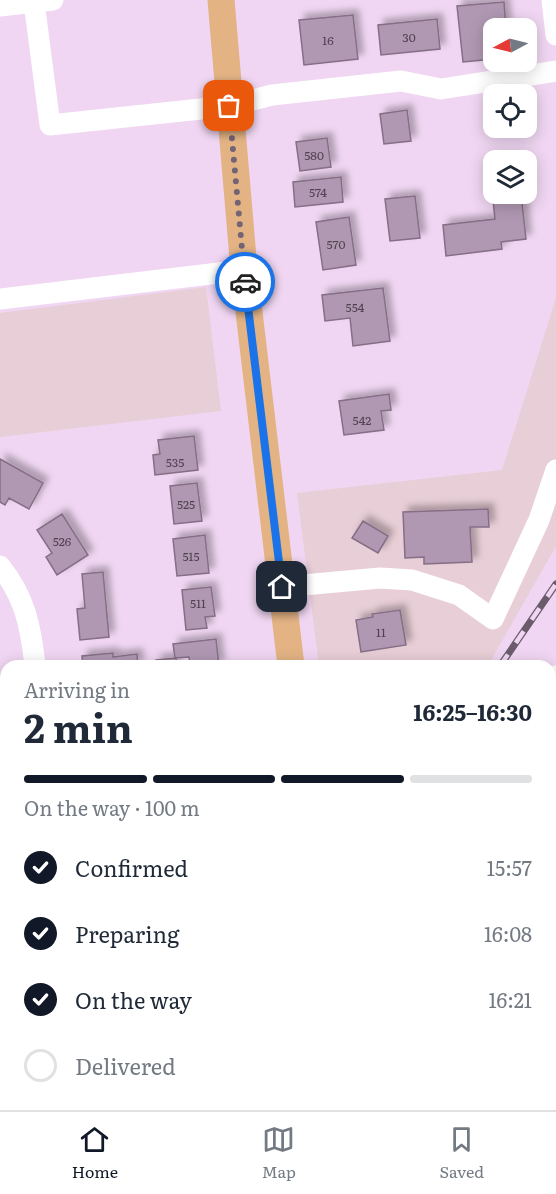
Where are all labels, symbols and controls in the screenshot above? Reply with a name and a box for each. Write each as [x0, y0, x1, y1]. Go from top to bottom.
north arrow [483, 18, 537, 72]
map controls [483, 18, 537, 204]
house number: 30 [402, 28, 416, 46]
house number: 16 [322, 31, 334, 49]
pin [203, 80, 254, 131]
button: locate [483, 84, 537, 138]
icon: bag [212, 89, 245, 122]
house number: 580 [304, 146, 324, 164]
button: layers [483, 150, 537, 204]
house number: 574 [309, 183, 327, 201]
house number: 570 [326, 235, 346, 253]
courier [215, 252, 275, 312]
icon: car [229, 266, 262, 299]
house number: 554 [346, 298, 365, 316]
house number: 542 [353, 411, 371, 429]
house number: 535 [166, 453, 184, 471]
house number: 525 [177, 495, 195, 513]
house number: 526 [53, 532, 72, 550]
house number: 515 [182, 547, 200, 565]
pin [256, 561, 307, 612]
icon: home [265, 570, 298, 603]
house number: 511 [190, 594, 206, 612]
house number: 11 [376, 623, 386, 641]
text: Arriving in [24, 674, 130, 704]
text: 16:25–16:30 [413, 695, 532, 728]
text: 2 min [24, 697, 133, 755]
text: On the way · 100 m [24, 792, 200, 822]
icon: check [24, 851, 57, 884]
text: Confirmed [75, 851, 188, 884]
text: 15:57 [487, 852, 532, 882]
icon: check [24, 917, 57, 950]
text: Preparing [75, 917, 179, 950]
text: 16:08 [484, 918, 532, 948]
icon: check [24, 983, 57, 1016]
text: On the way [75, 983, 192, 1016]
text: 16:21 [488, 984, 532, 1014]
text: Delivered [75, 1049, 176, 1082]
tab: Home [72, 1123, 118, 1183]
tab: Map [262, 1123, 296, 1183]
tab: Saved [440, 1123, 484, 1183]

